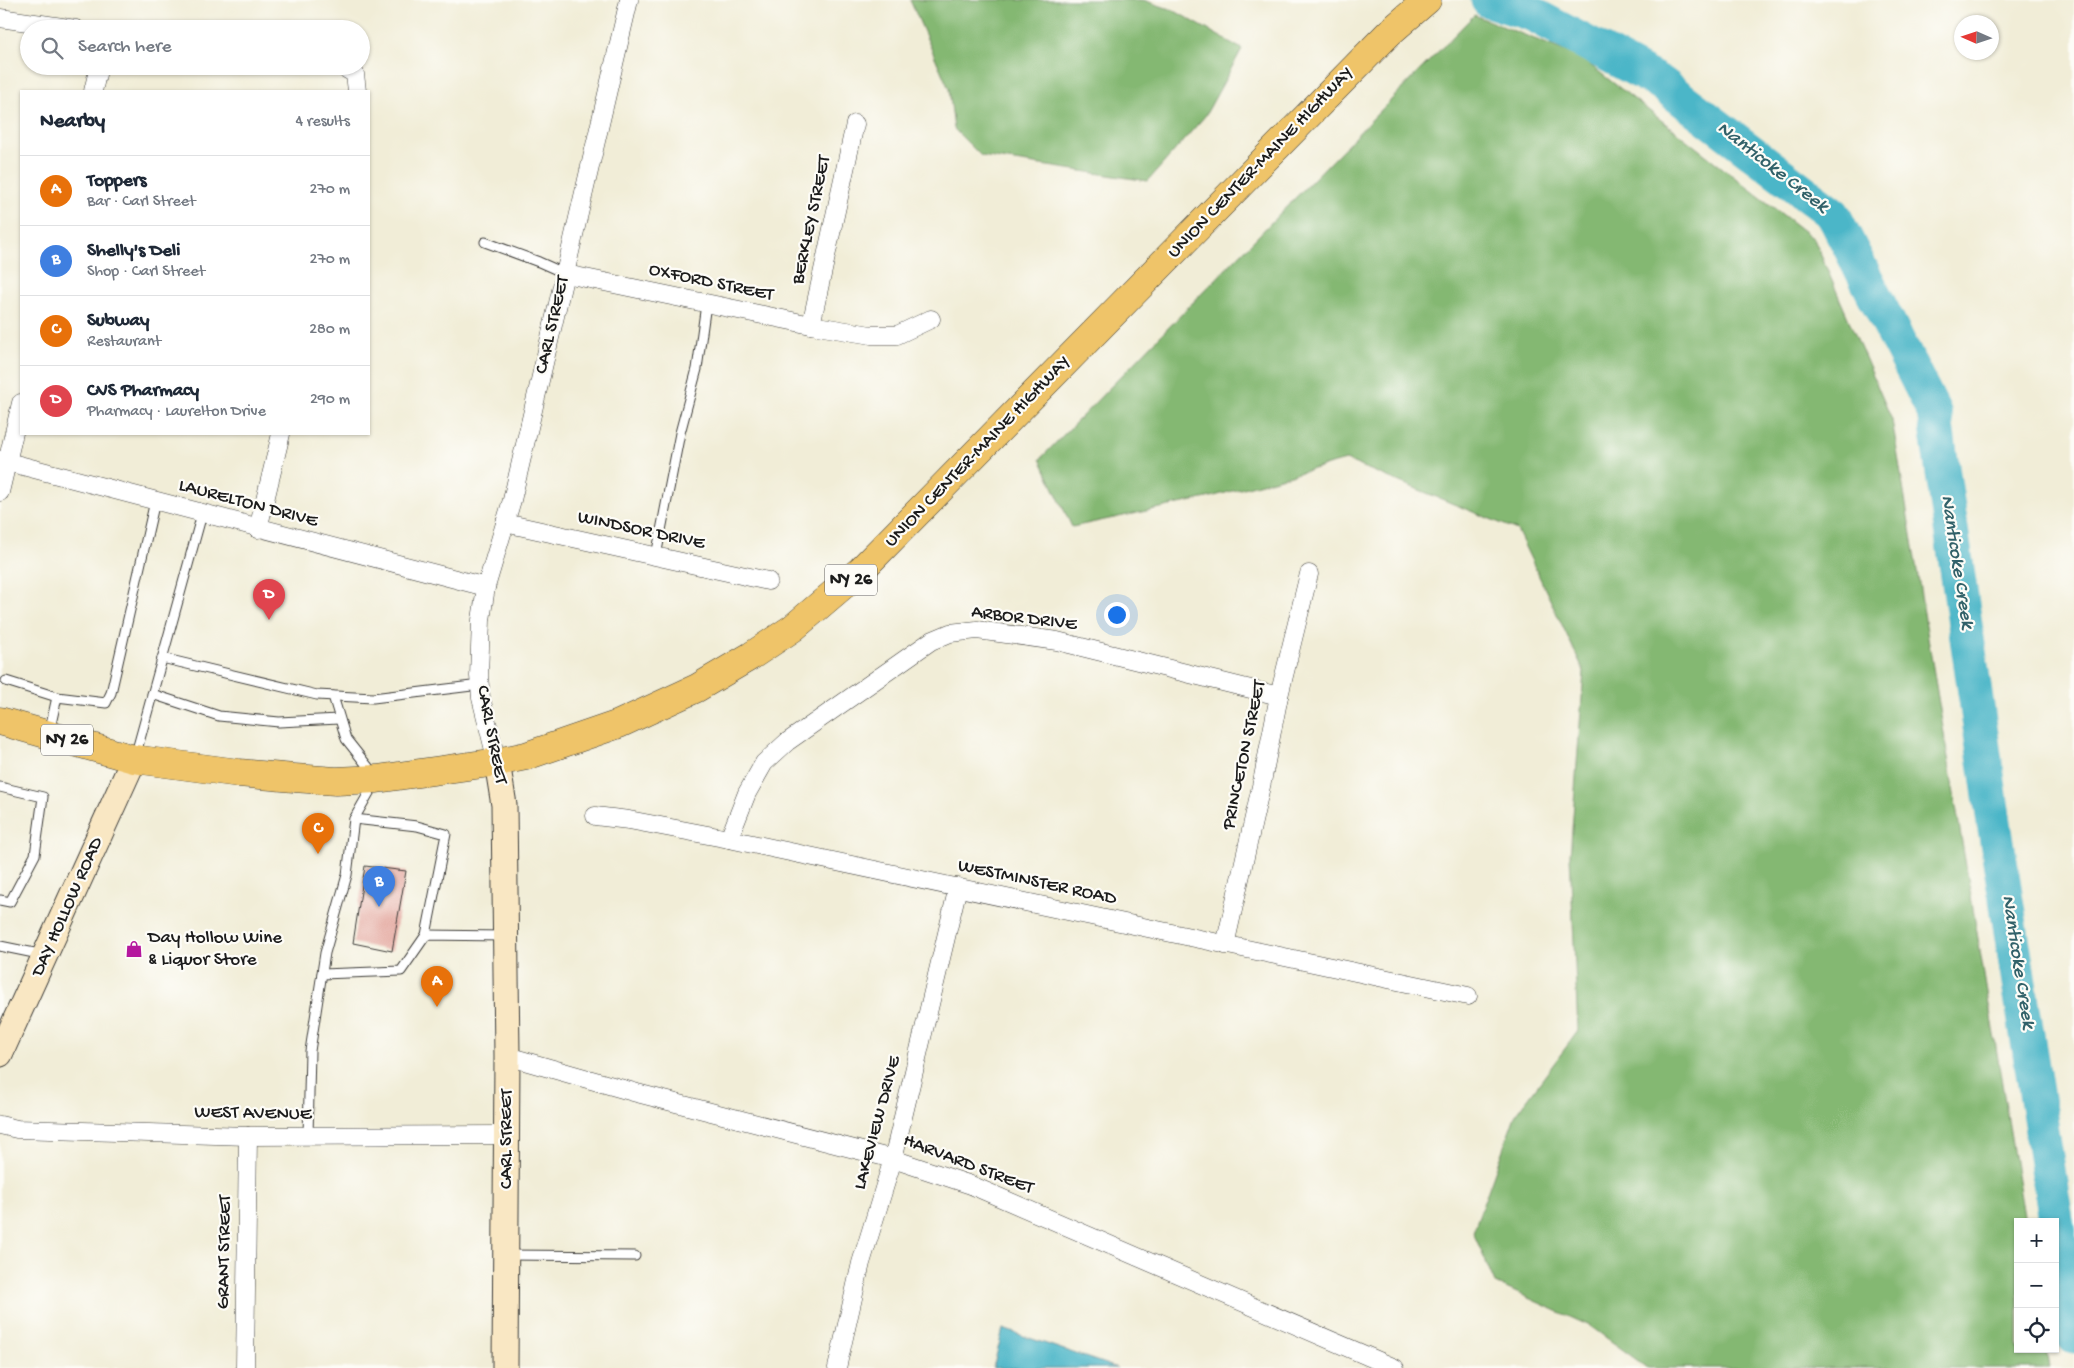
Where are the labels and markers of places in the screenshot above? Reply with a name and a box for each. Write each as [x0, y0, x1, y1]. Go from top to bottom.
pin: D [253, 579, 285, 620]
pin: C [302, 813, 334, 854]
pin: B [363, 866, 395, 907]
place label: Day Hollow Wine & Liquor Store [146, 927, 282, 972]
shop icon: Day Hollow Wine & Liquor Store [124, 939, 144, 959]
pin: A [421, 966, 453, 1007]

